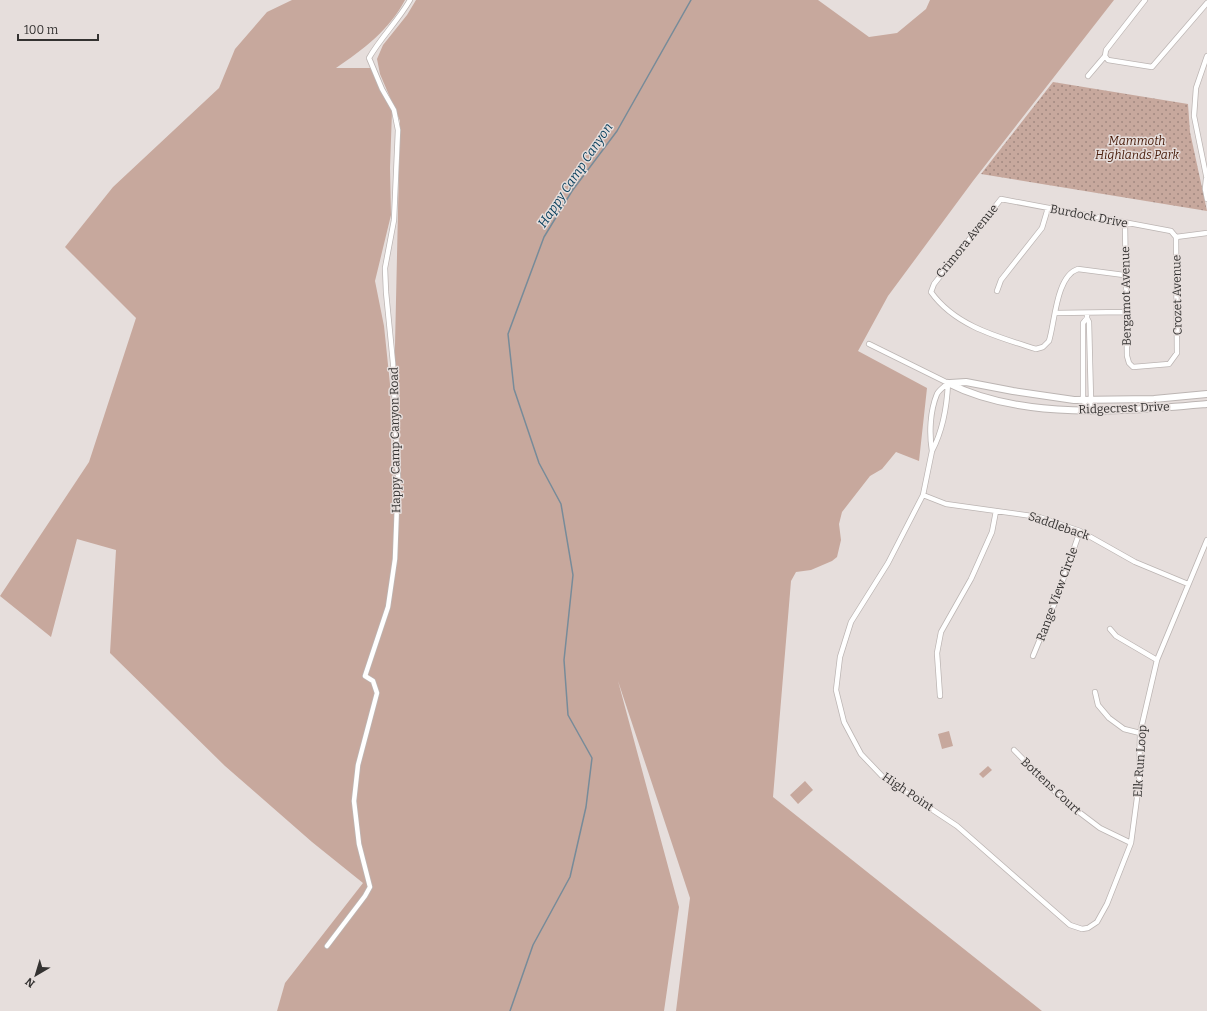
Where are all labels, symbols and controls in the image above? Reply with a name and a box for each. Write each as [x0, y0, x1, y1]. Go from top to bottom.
scale bar [18, 16, 98, 42]
text: 100 m [24, 23, 59, 37]
water label: Happy Camp Canyon [534, 120, 616, 230]
park label: Mammoth Highlands Park [1095, 134, 1180, 162]
street label: Crimora Avenue [933, 201, 1001, 281]
street label: Burdock Drive [1049, 202, 1129, 230]
street label: Bergamot Avenue [1118, 246, 1134, 346]
street label: Crozet Avenue [1169, 255, 1185, 335]
street label: Happy Camp Canyon Road [387, 367, 403, 513]
street label: Ridgecrest Drive [1078, 399, 1170, 417]
street label: Saddleback [1026, 509, 1092, 543]
street label: Range View Circle [1033, 545, 1081, 643]
street label: Elk Run Loop [1130, 724, 1150, 798]
street label: Bottens Court [1018, 755, 1084, 818]
street label: High Point [880, 770, 937, 815]
north arrow [16, 955, 56, 995]
text: N [22, 974, 38, 990]

